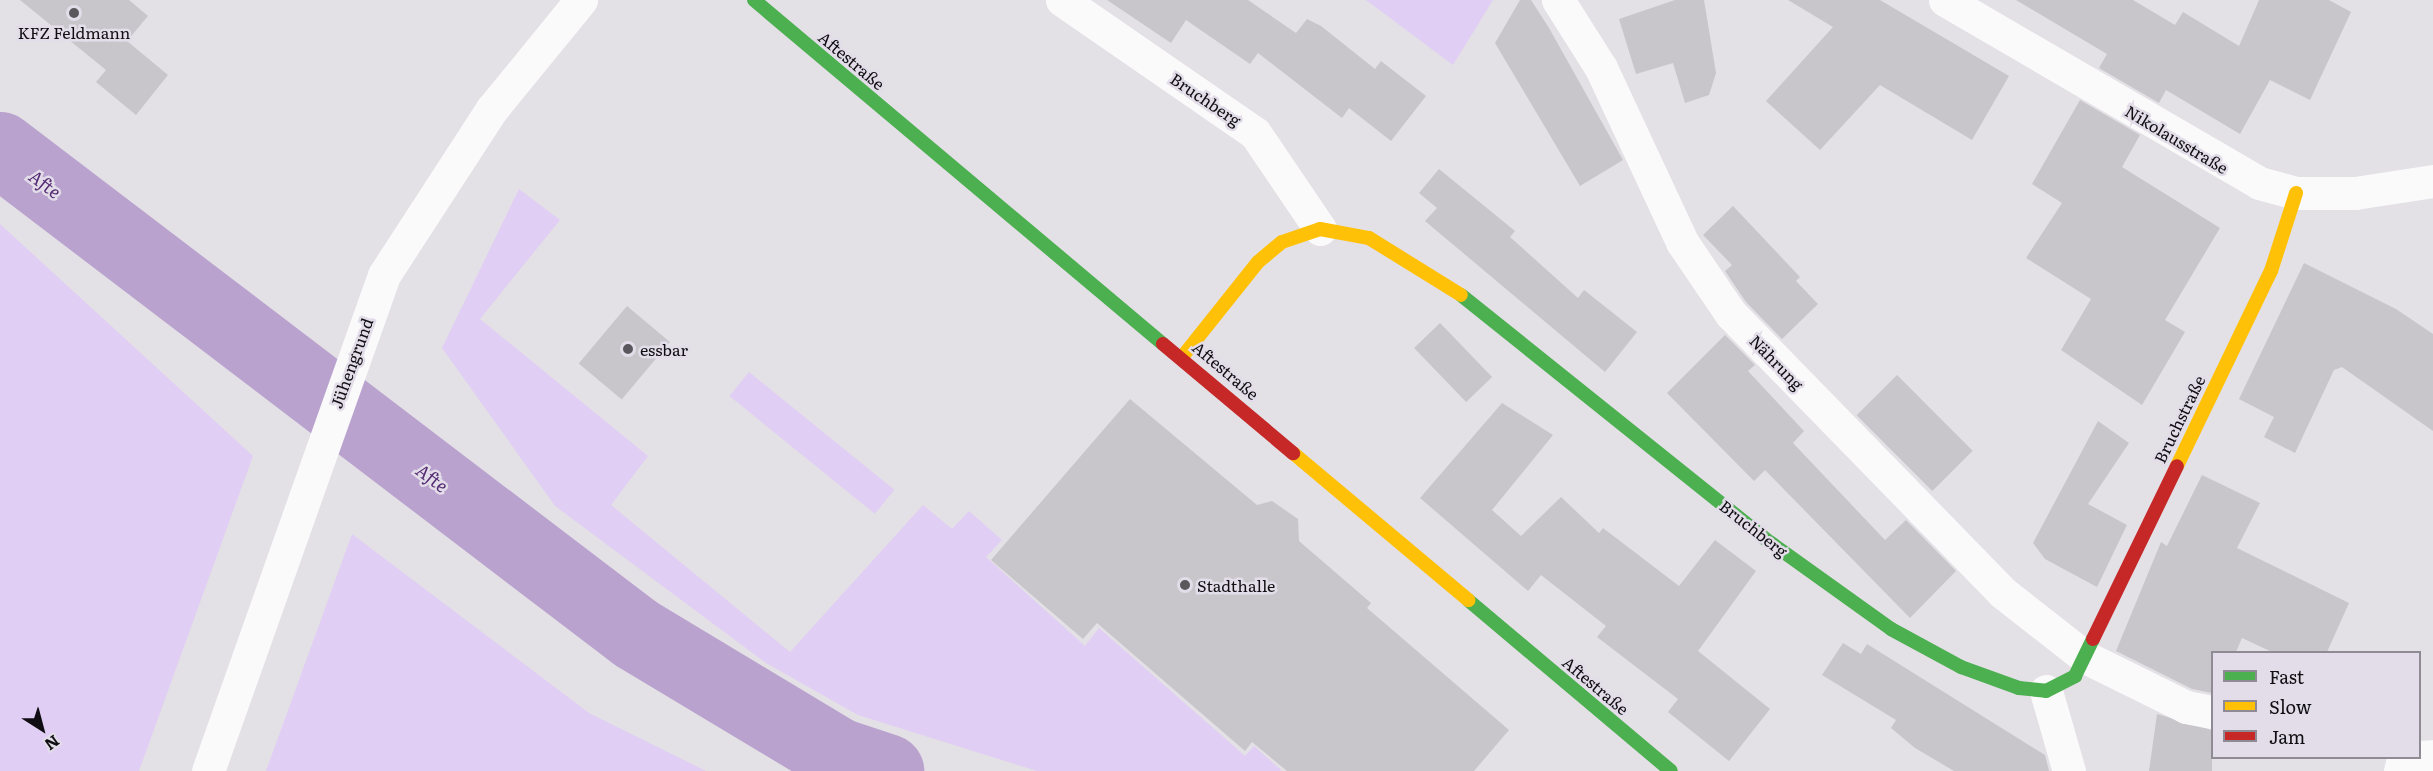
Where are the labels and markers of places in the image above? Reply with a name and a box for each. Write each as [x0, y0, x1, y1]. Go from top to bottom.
marker: KFZ Feldmann [67, 6, 81, 20]
place label: KFZ Feldmann [18, 22, 130, 42]
place label: essbar [640, 339, 688, 359]
marker: essbar [621, 342, 635, 356]
place label: Stadthalle [1197, 575, 1275, 595]
marker: Stadthalle [1178, 578, 1192, 592]

